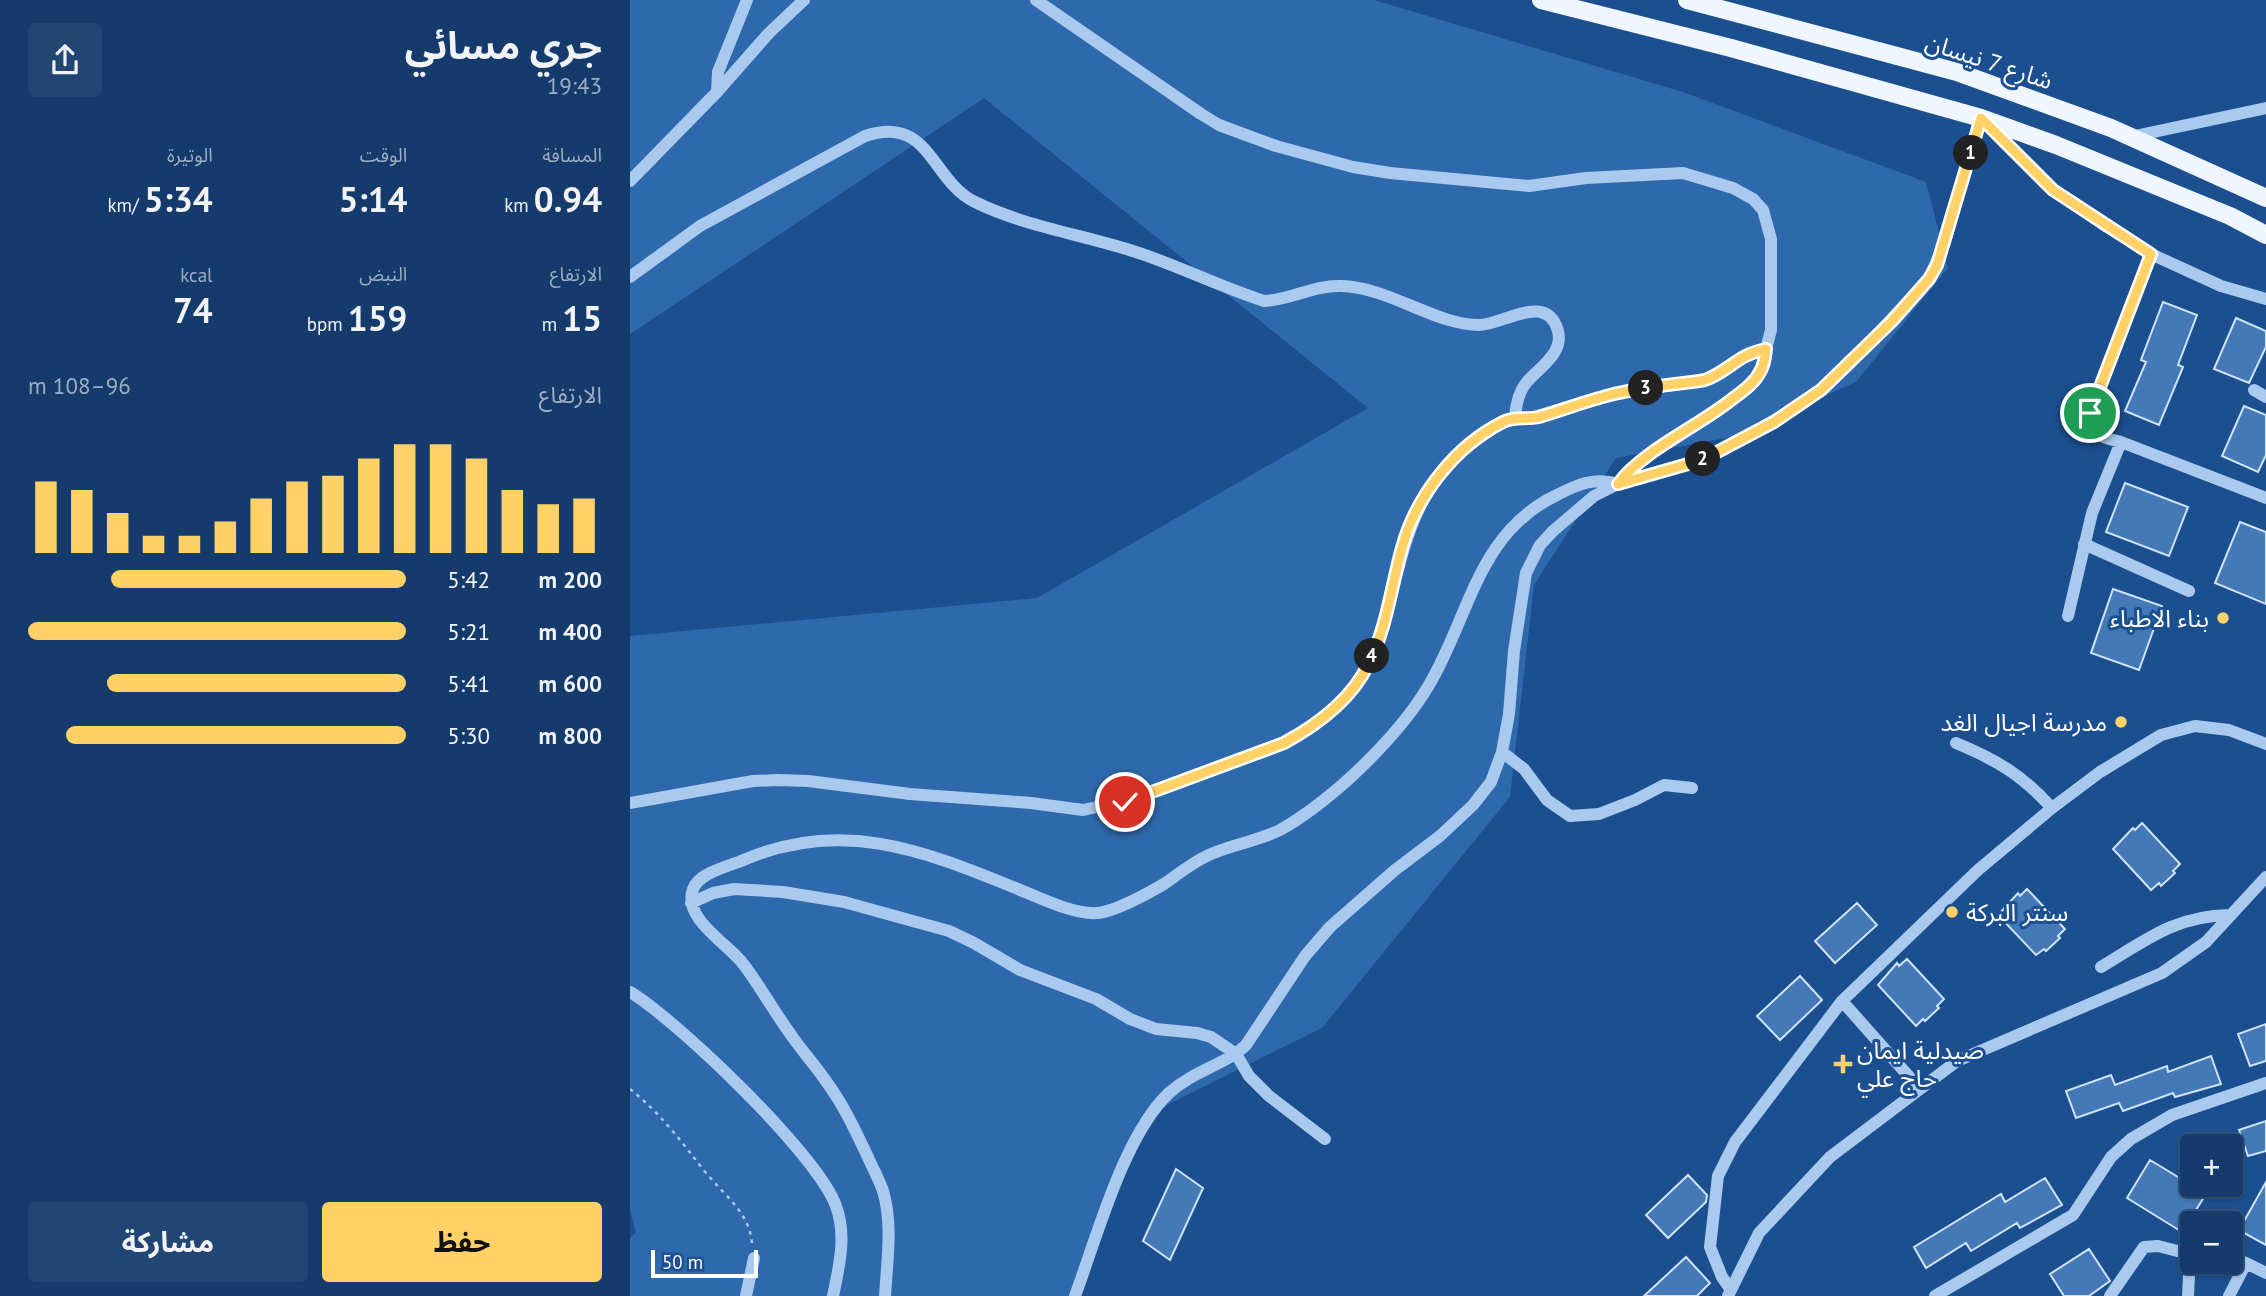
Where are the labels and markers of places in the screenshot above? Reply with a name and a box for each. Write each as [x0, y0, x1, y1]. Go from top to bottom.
pin: 1 [1954, 136, 1988, 170]
pin: 3 [1628, 370, 1664, 406]
pin [2060, 383, 2120, 443]
pin: 2 [1686, 442, 1720, 476]
place label: بناء الاطباء [2110, 603, 2209, 634]
marker: بناء الاطباء [2215, 610, 2231, 626]
pin: 4 [1354, 638, 1390, 674]
place label: مدرسة اجيال الغد [1941, 707, 2107, 738]
marker: مدرسة اجيال الغد [2113, 714, 2129, 730]
pin [1095, 772, 1155, 832]
place label: سنتر البركة [1966, 897, 2068, 928]
marker: سنتر البركة [1944, 904, 1960, 920]
place label: صيدلية ايمان حاج علي [1857, 1035, 1984, 1097]
marker: صيدلية ايمان حاج علي [1835, 1056, 1851, 1072]

